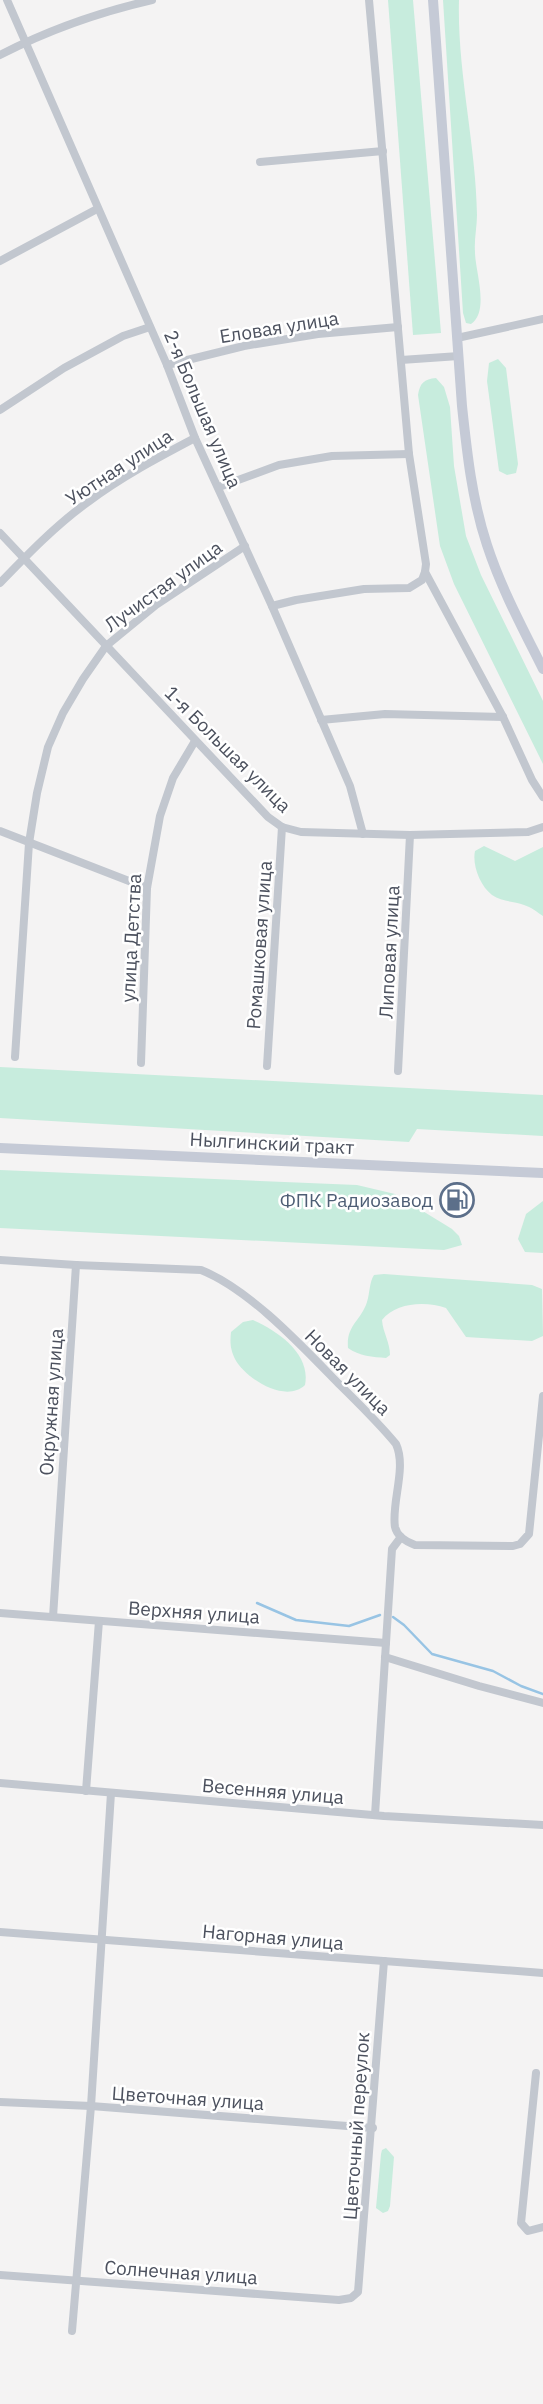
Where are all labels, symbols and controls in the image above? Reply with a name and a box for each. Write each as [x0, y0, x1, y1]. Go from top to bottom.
street label: Еловая улица [218, 306, 340, 348]
street label: 2-я Большая улица [159, 326, 247, 492]
street label: Уютная улица [61, 424, 177, 510]
street label: Лучистая улица [99, 535, 227, 637]
street label: 1-я Большая улица [160, 681, 296, 817]
street label: Ромашковая улица [241, 860, 277, 1030]
street label: улица Детства [116, 873, 146, 1003]
street label: Липовая улица [374, 885, 404, 1019]
street label: Нылгинский тракт [189, 1127, 355, 1159]
fuel station icon: ФПК Радиозавод [438, 1181, 476, 1219]
place label: ФПК Радиозавод [280, 1188, 433, 1212]
street label: Новая улица [300, 1324, 396, 1420]
street label: Окружная улица [34, 1328, 68, 1476]
street label: Верхняя улица [127, 1595, 261, 1629]
street label: Весенняя улица [201, 1773, 345, 1809]
street label: Нагорная улица [201, 1919, 345, 1955]
street label: Цветочный переулок [337, 2031, 375, 2221]
street label: Цветочная улица [111, 2081, 265, 2115]
street label: Солнечная улица [104, 2255, 258, 2289]

